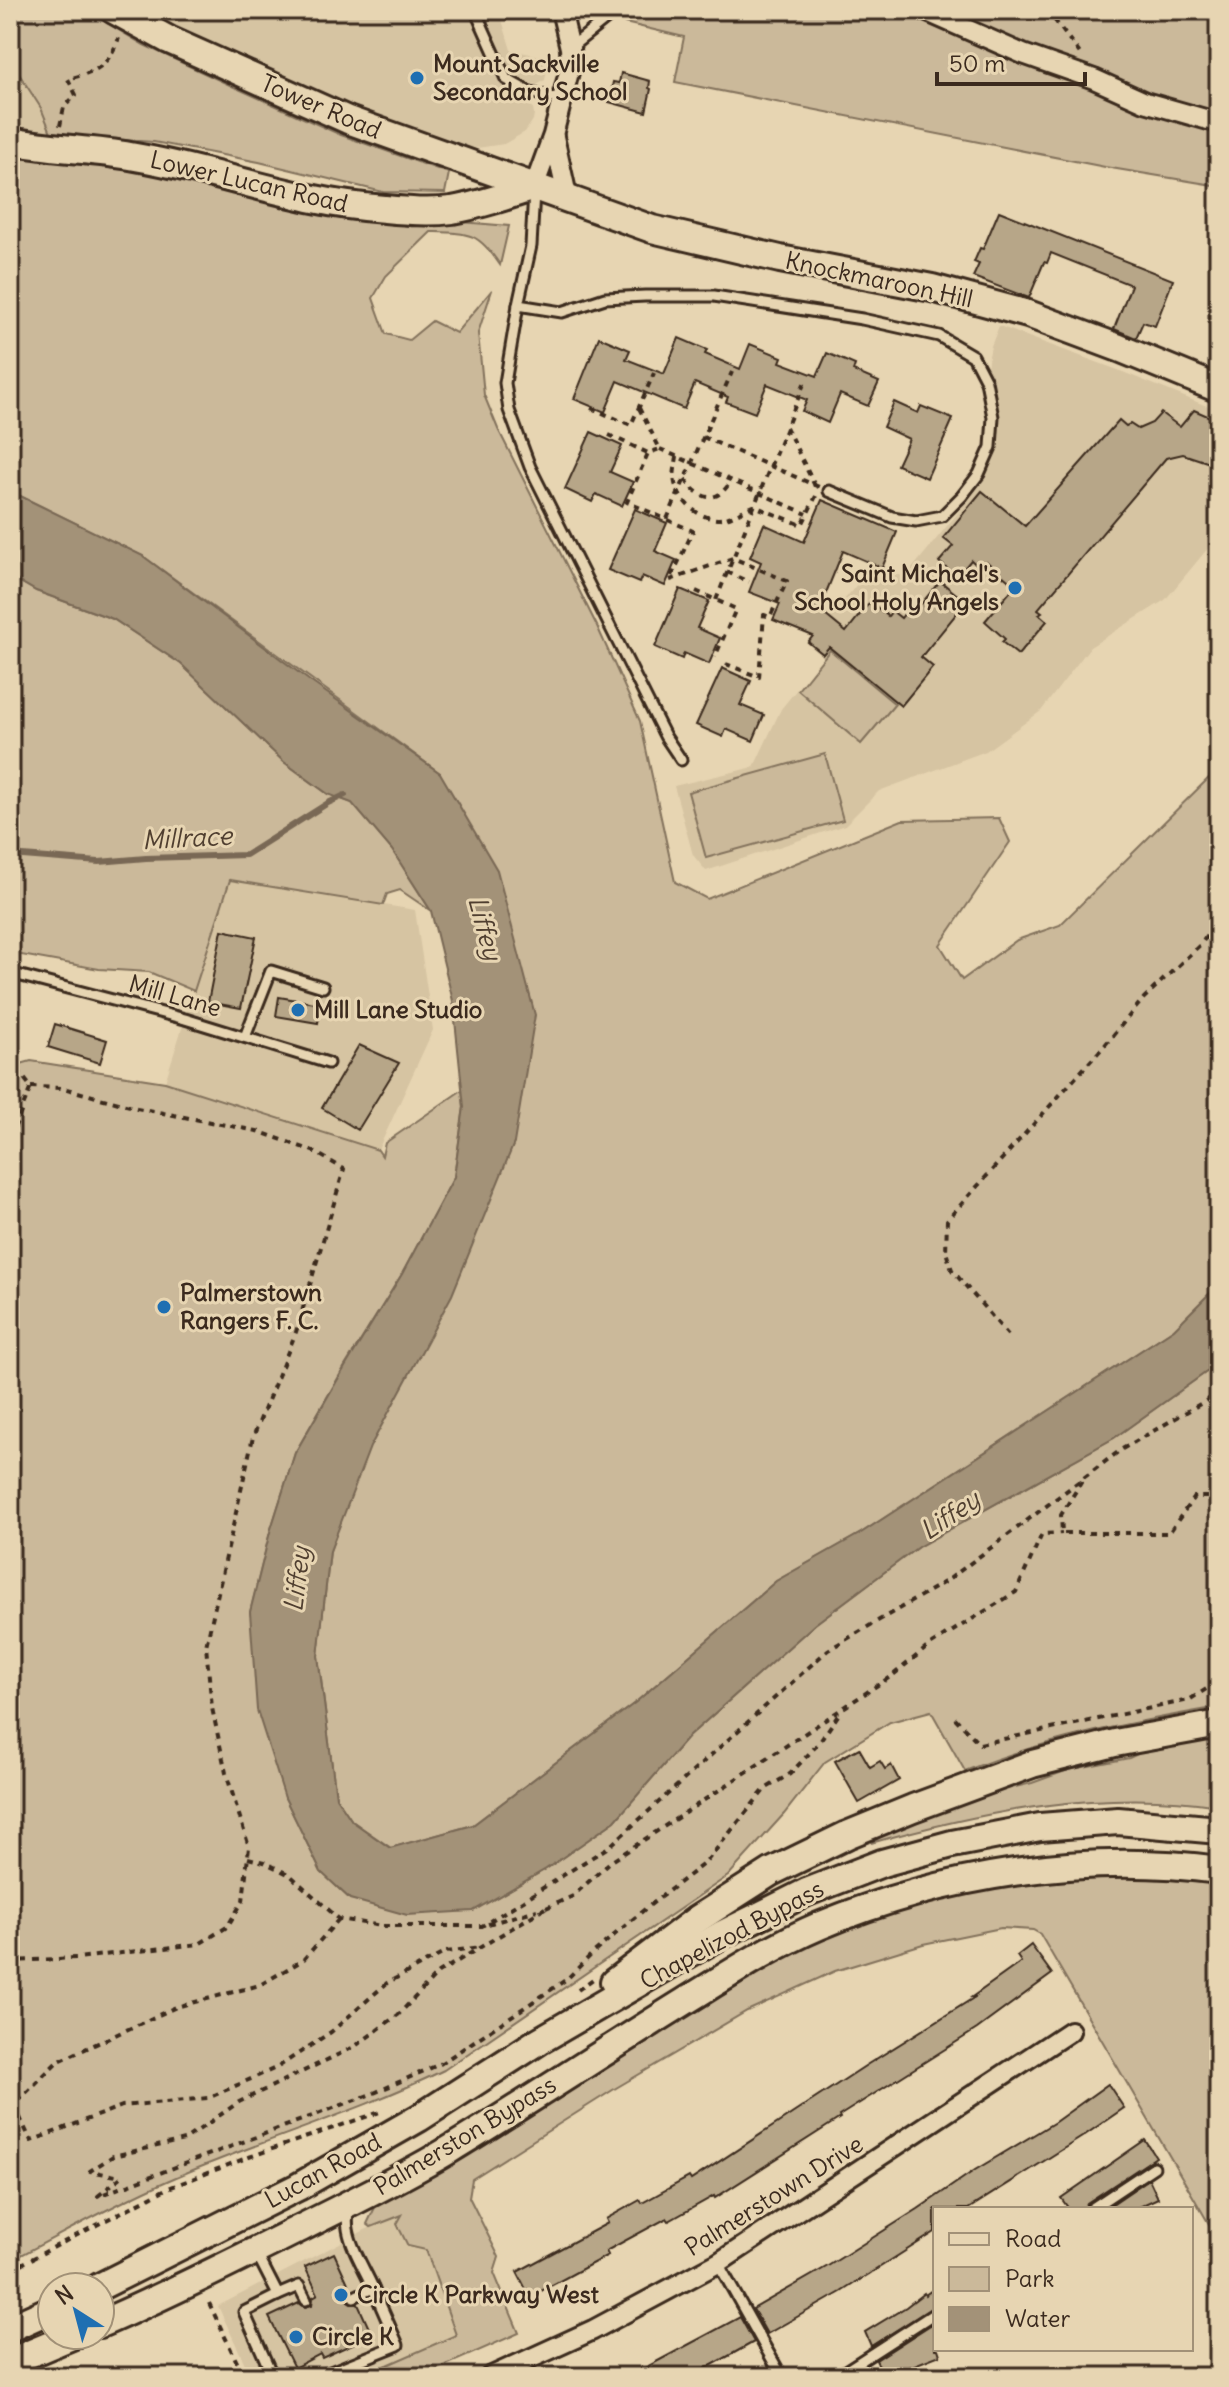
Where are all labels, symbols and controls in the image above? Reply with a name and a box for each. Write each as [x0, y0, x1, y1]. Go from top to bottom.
scale bar [937, 36, 1085, 86]
place label: Mount Sackville Secondary School [433, 48, 627, 106]
text: 50 m [949, 48, 1005, 78]
street label: Tower Road [257, 67, 386, 145]
marker: Mount Sackville Secondary School [408, 69, 426, 87]
street label: Lower Lucan Road [148, 144, 351, 218]
street label: Knockmaroon Hill [783, 244, 976, 314]
place label: Saint Michael's School Holy Angels [794, 558, 999, 616]
marker: Saint Michael's School Holy Angels [1006, 579, 1024, 597]
water label: Millrace [141, 819, 235, 856]
water label: Liffey [461, 892, 510, 966]
street label: Mill Lane [126, 968, 225, 1023]
place label: Mill Lane Studio [314, 994, 482, 1024]
marker: Mill Lane Studio [289, 1001, 307, 1019]
place label: Palmerstown Rangers F. C. [180, 1277, 322, 1335]
marker: Palmerstown Rangers F. C. [155, 1298, 173, 1316]
water label: Liffey [914, 1481, 988, 1546]
water label: Liffey [276, 1542, 317, 1613]
street label: Chapelizod Bypass [634, 1873, 829, 1995]
street label: Palmerston Bypass [368, 2069, 561, 2201]
street label: Lucan Road [259, 2126, 386, 2214]
street label: Palmerstown Drive [679, 2128, 868, 2262]
legend [933, 2207, 1193, 2351]
text: Road [1005, 2223, 1061, 2253]
text: Park [1005, 2263, 1055, 2293]
north arrow [36, 2271, 116, 2351]
text: N [50, 2279, 79, 2311]
place label: Circle K Parkway West [357, 2279, 600, 2309]
marker: Circle K Parkway West [332, 2286, 350, 2304]
text: Water [1005, 2303, 1070, 2333]
place label: Circle K [312, 2321, 394, 2351]
marker: Circle K [287, 2328, 305, 2346]

